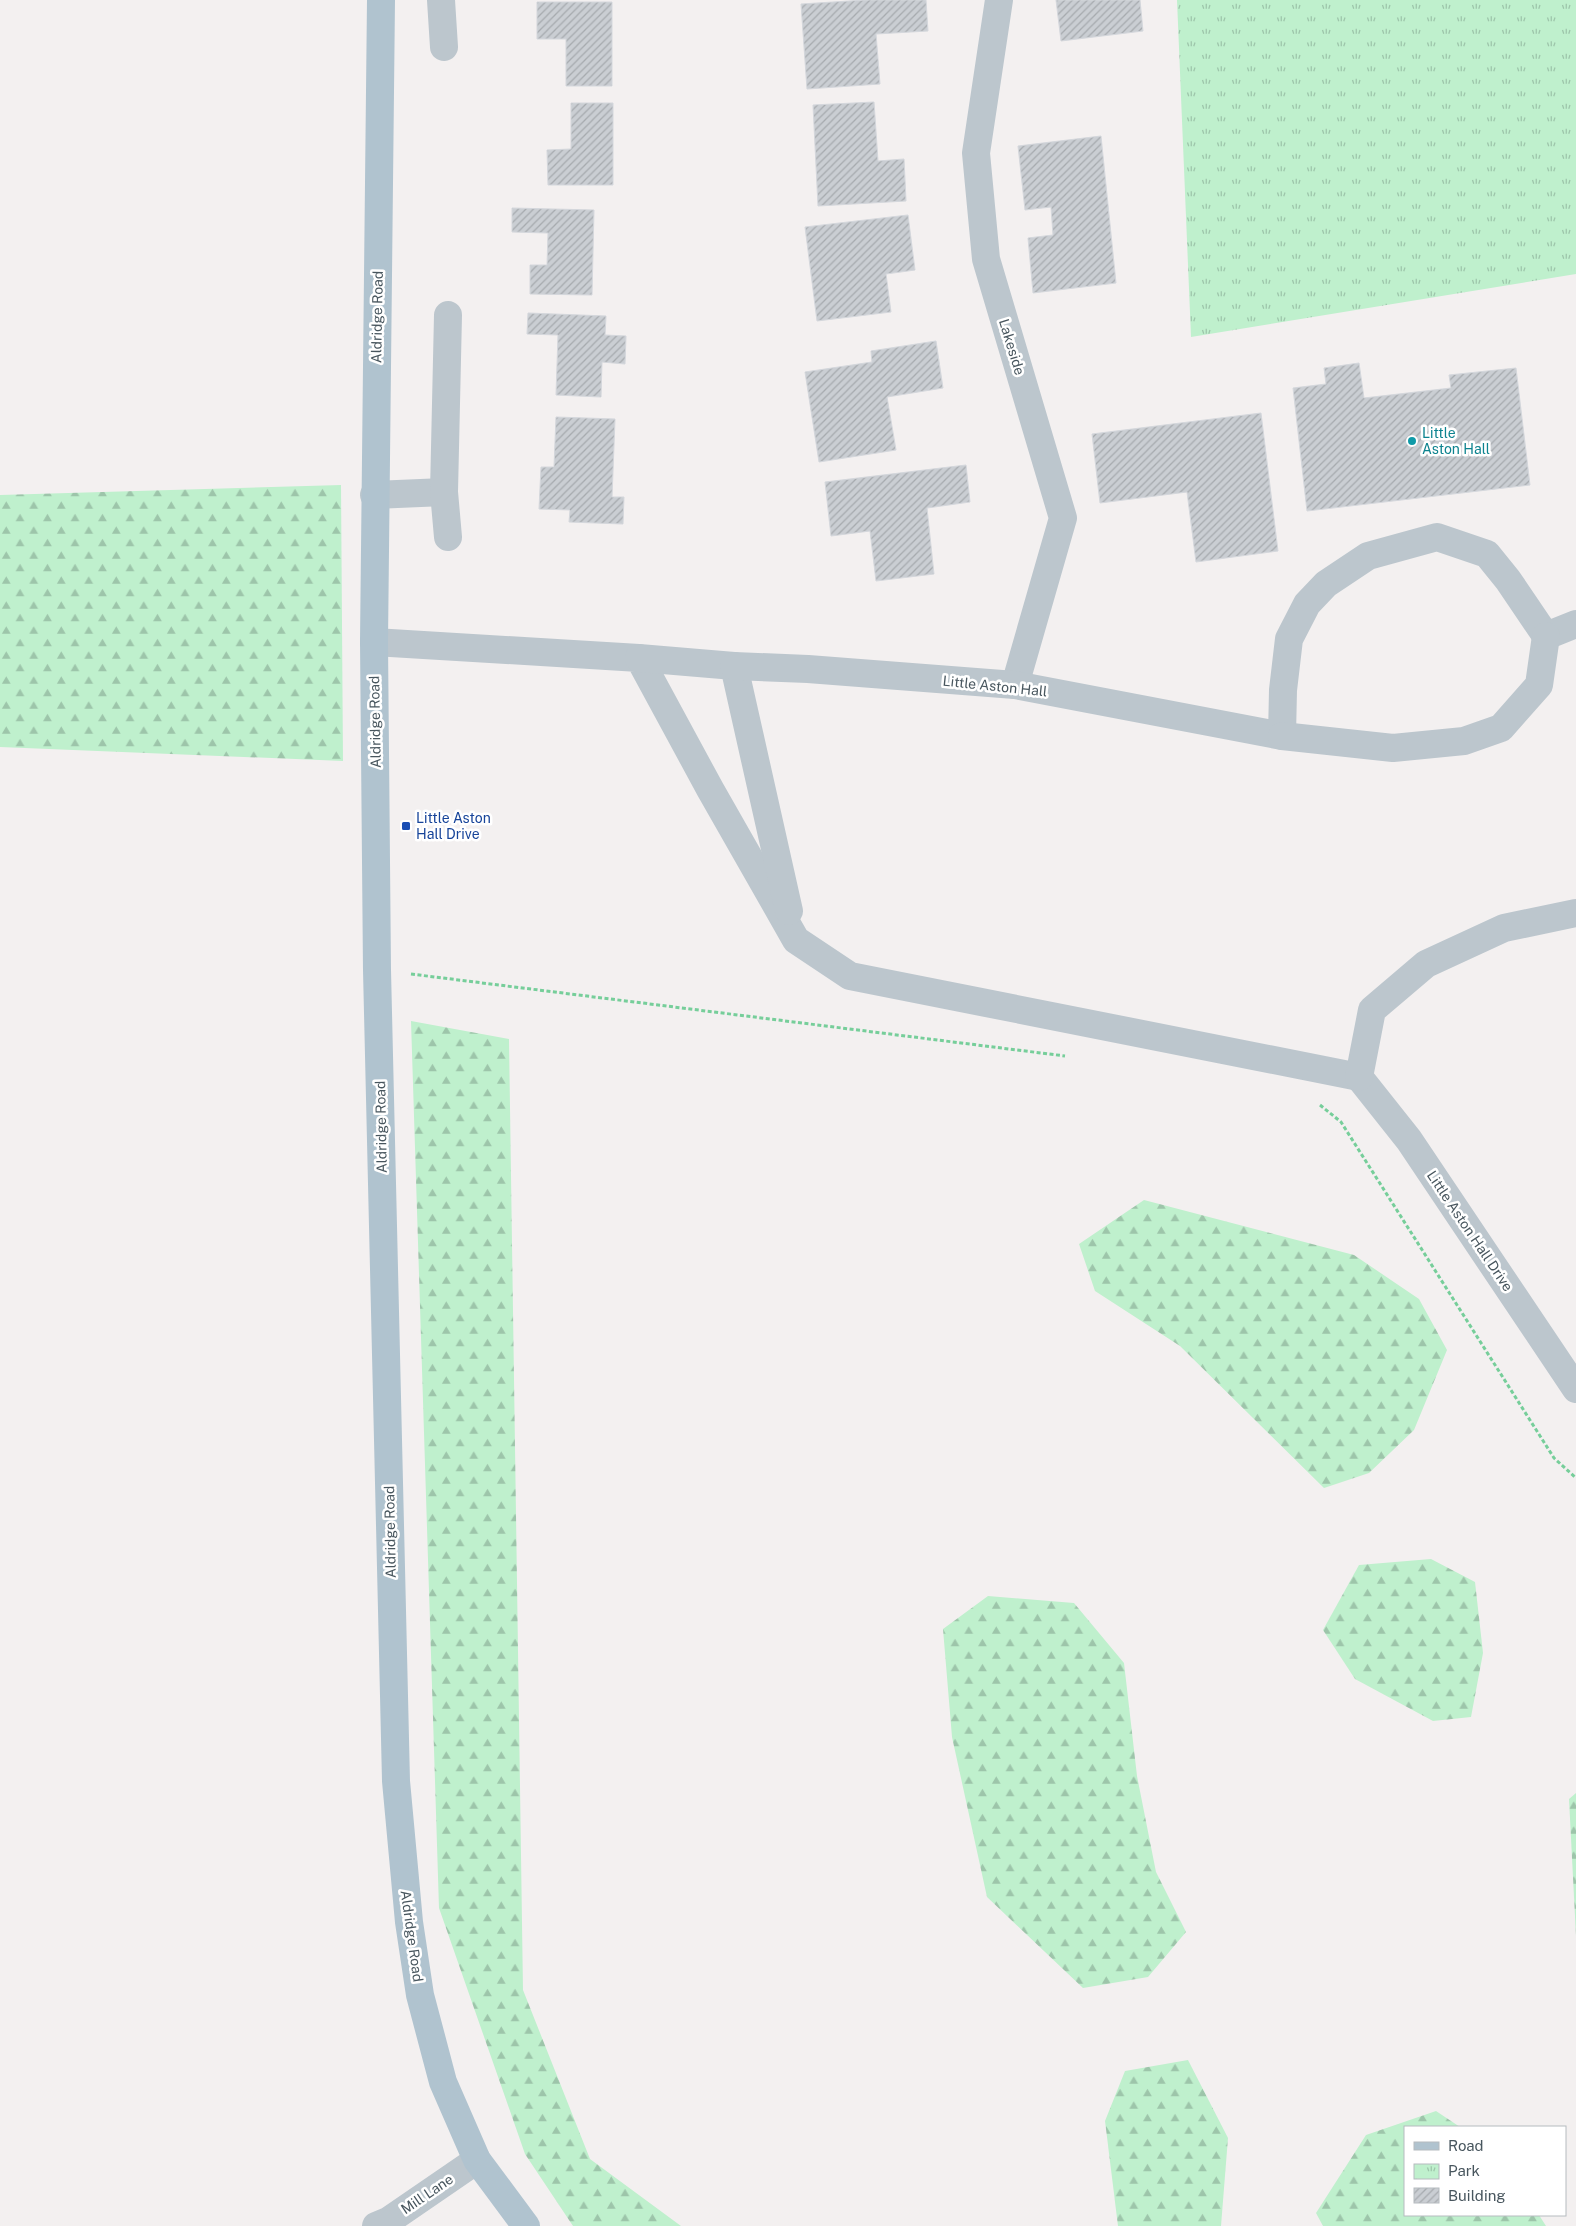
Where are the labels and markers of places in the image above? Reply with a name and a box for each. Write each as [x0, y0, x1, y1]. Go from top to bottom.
place label: Little Aston Hall [1422, 425, 1490, 457]
marker: Little Aston Hall [1406, 435, 1418, 447]
place label: Little Aston Hall Drive [416, 810, 491, 842]
marker: Little Aston Hall Drive [400, 820, 412, 832]

